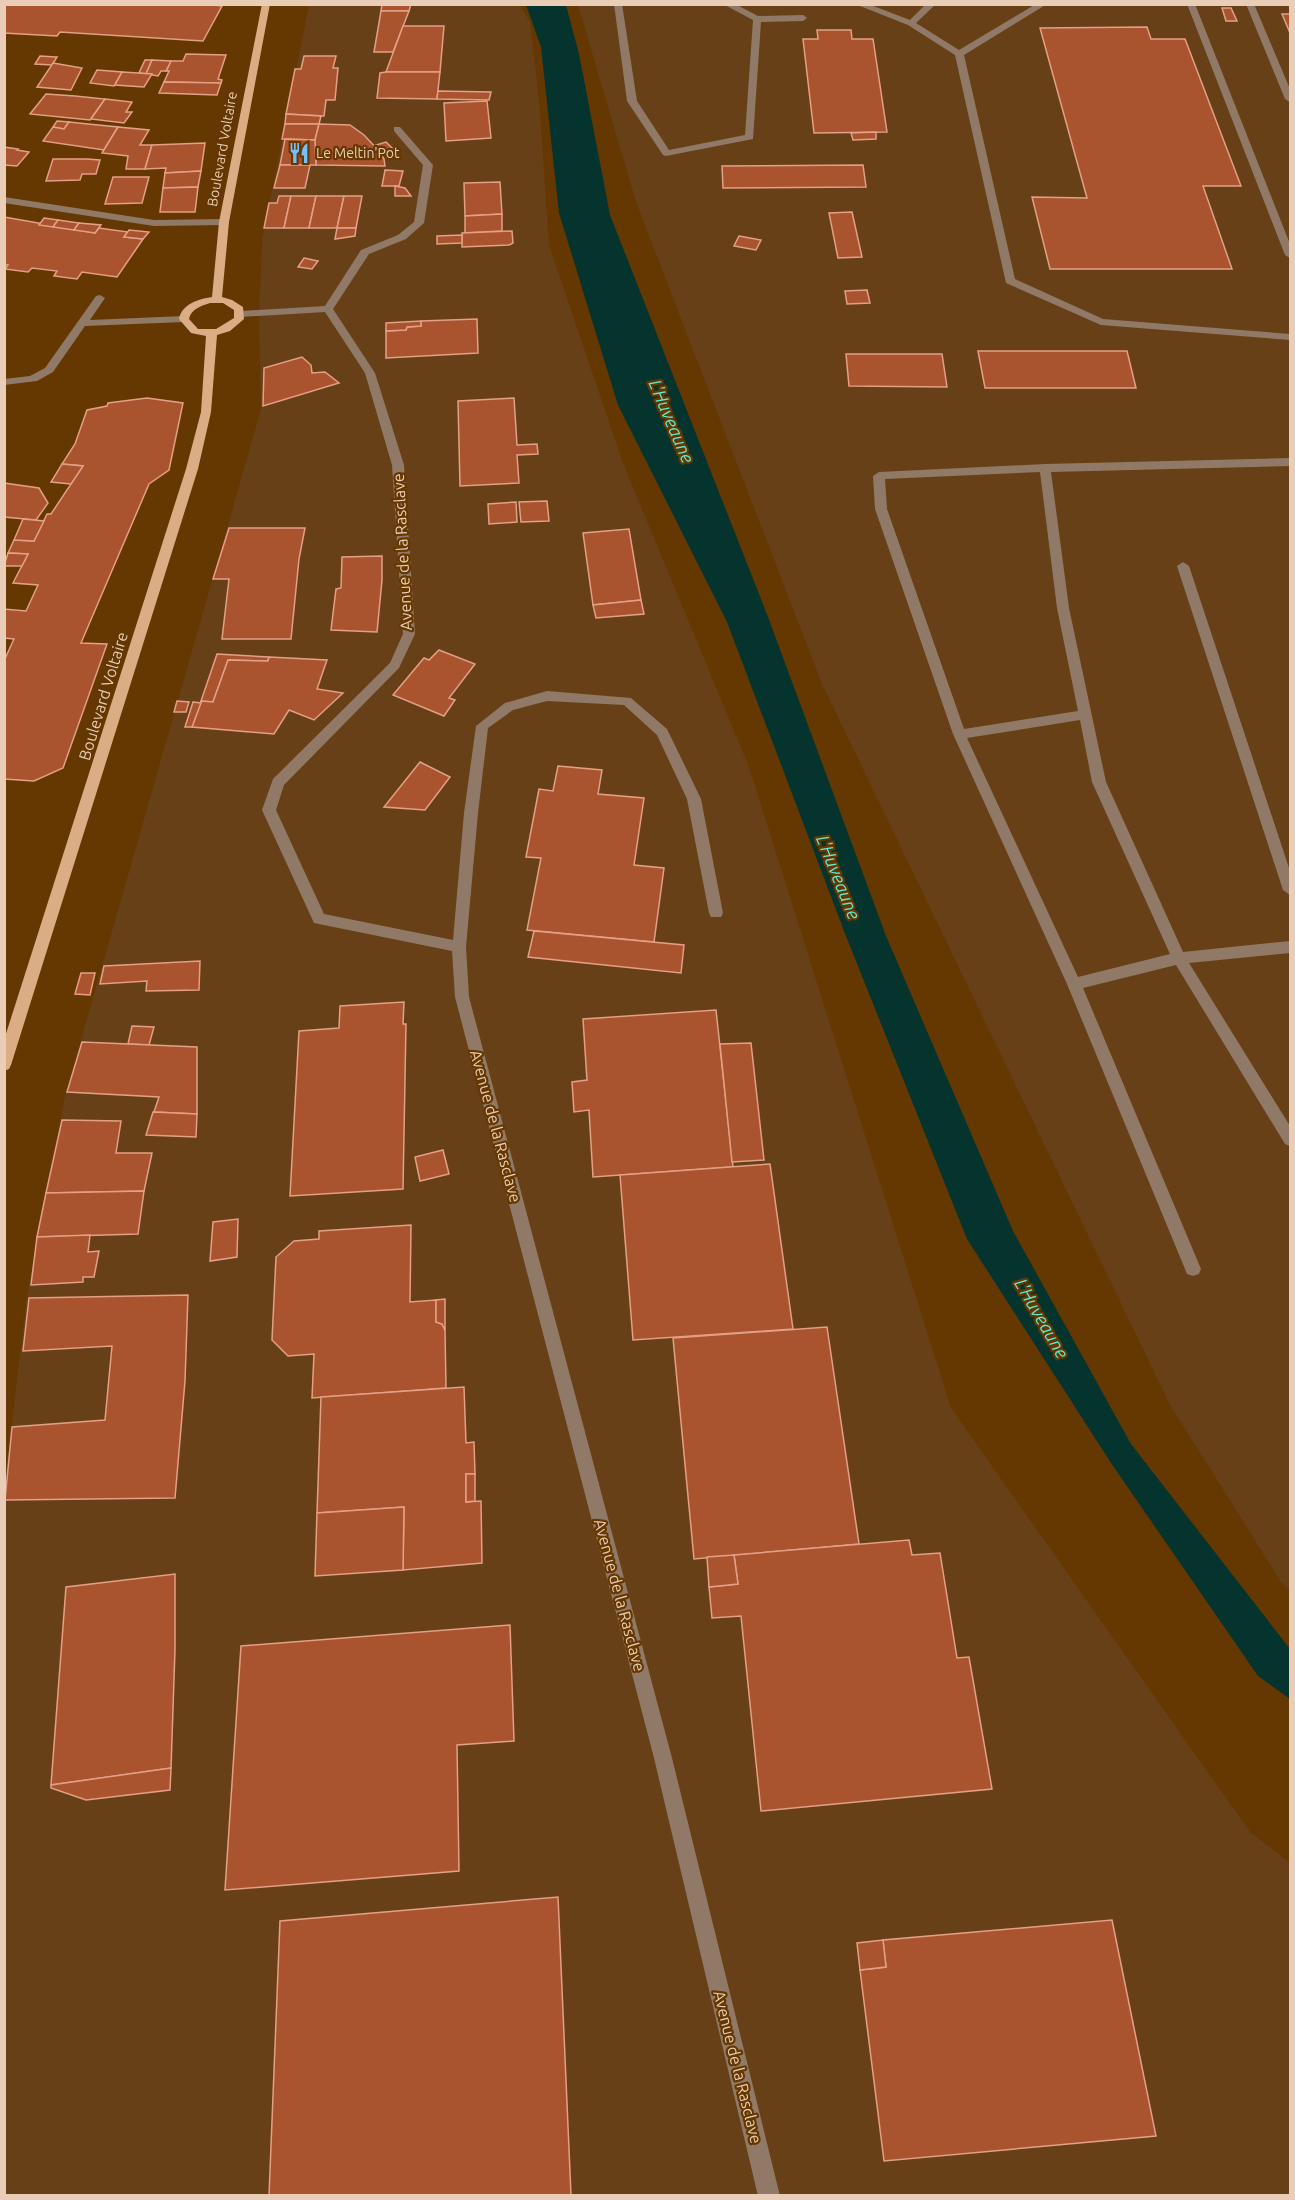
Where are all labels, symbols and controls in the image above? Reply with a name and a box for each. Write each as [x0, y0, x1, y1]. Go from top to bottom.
street label: Boulevard Voltaire [204, 90, 240, 208]
restaurant icon: Le Meltin'Pot [287, 141, 311, 165]
place label: Le Meltin'Pot [316, 145, 400, 161]
water label: L'Huveaune [645, 376, 699, 466]
street label: Avenue de la Rasclave [389, 473, 415, 631]
street label: Boulevard Voltaire [75, 630, 131, 762]
water label: L'Huveaune [813, 832, 865, 922]
street label: Avenue de la Rasclave [467, 1048, 525, 1204]
water label: L'Huveaune [1011, 1274, 1073, 1362]
street label: Avenue de la Rasclave [591, 1517, 649, 1673]
street label: Avenue de la Rasclave [710, 1989, 766, 2145]

